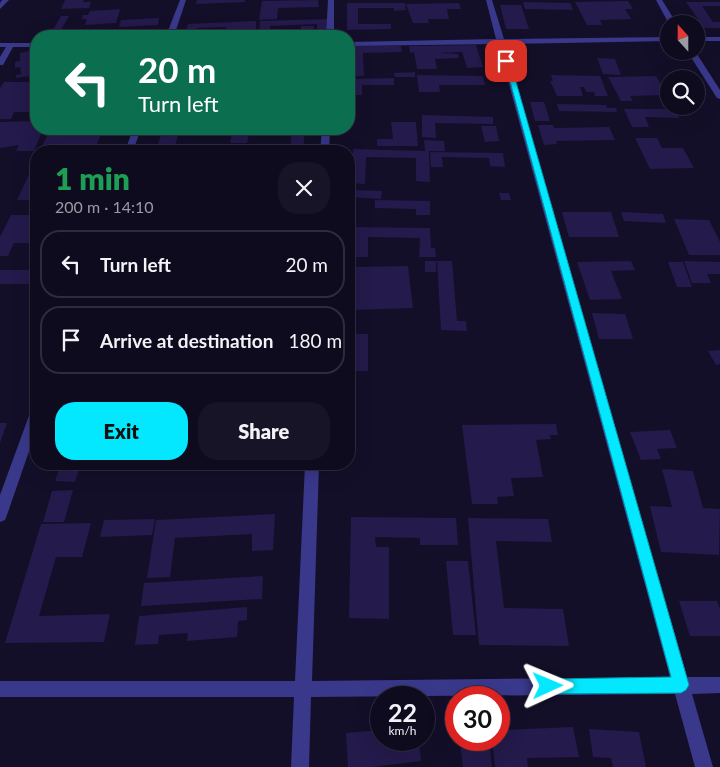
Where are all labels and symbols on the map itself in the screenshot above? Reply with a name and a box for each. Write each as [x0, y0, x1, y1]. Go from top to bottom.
north arrow [660, 15, 705, 60]
pin [485, 40, 527, 82]
position arrow [521, 659, 573, 711]
speed limit sign: 30 [445, 686, 510, 751]

